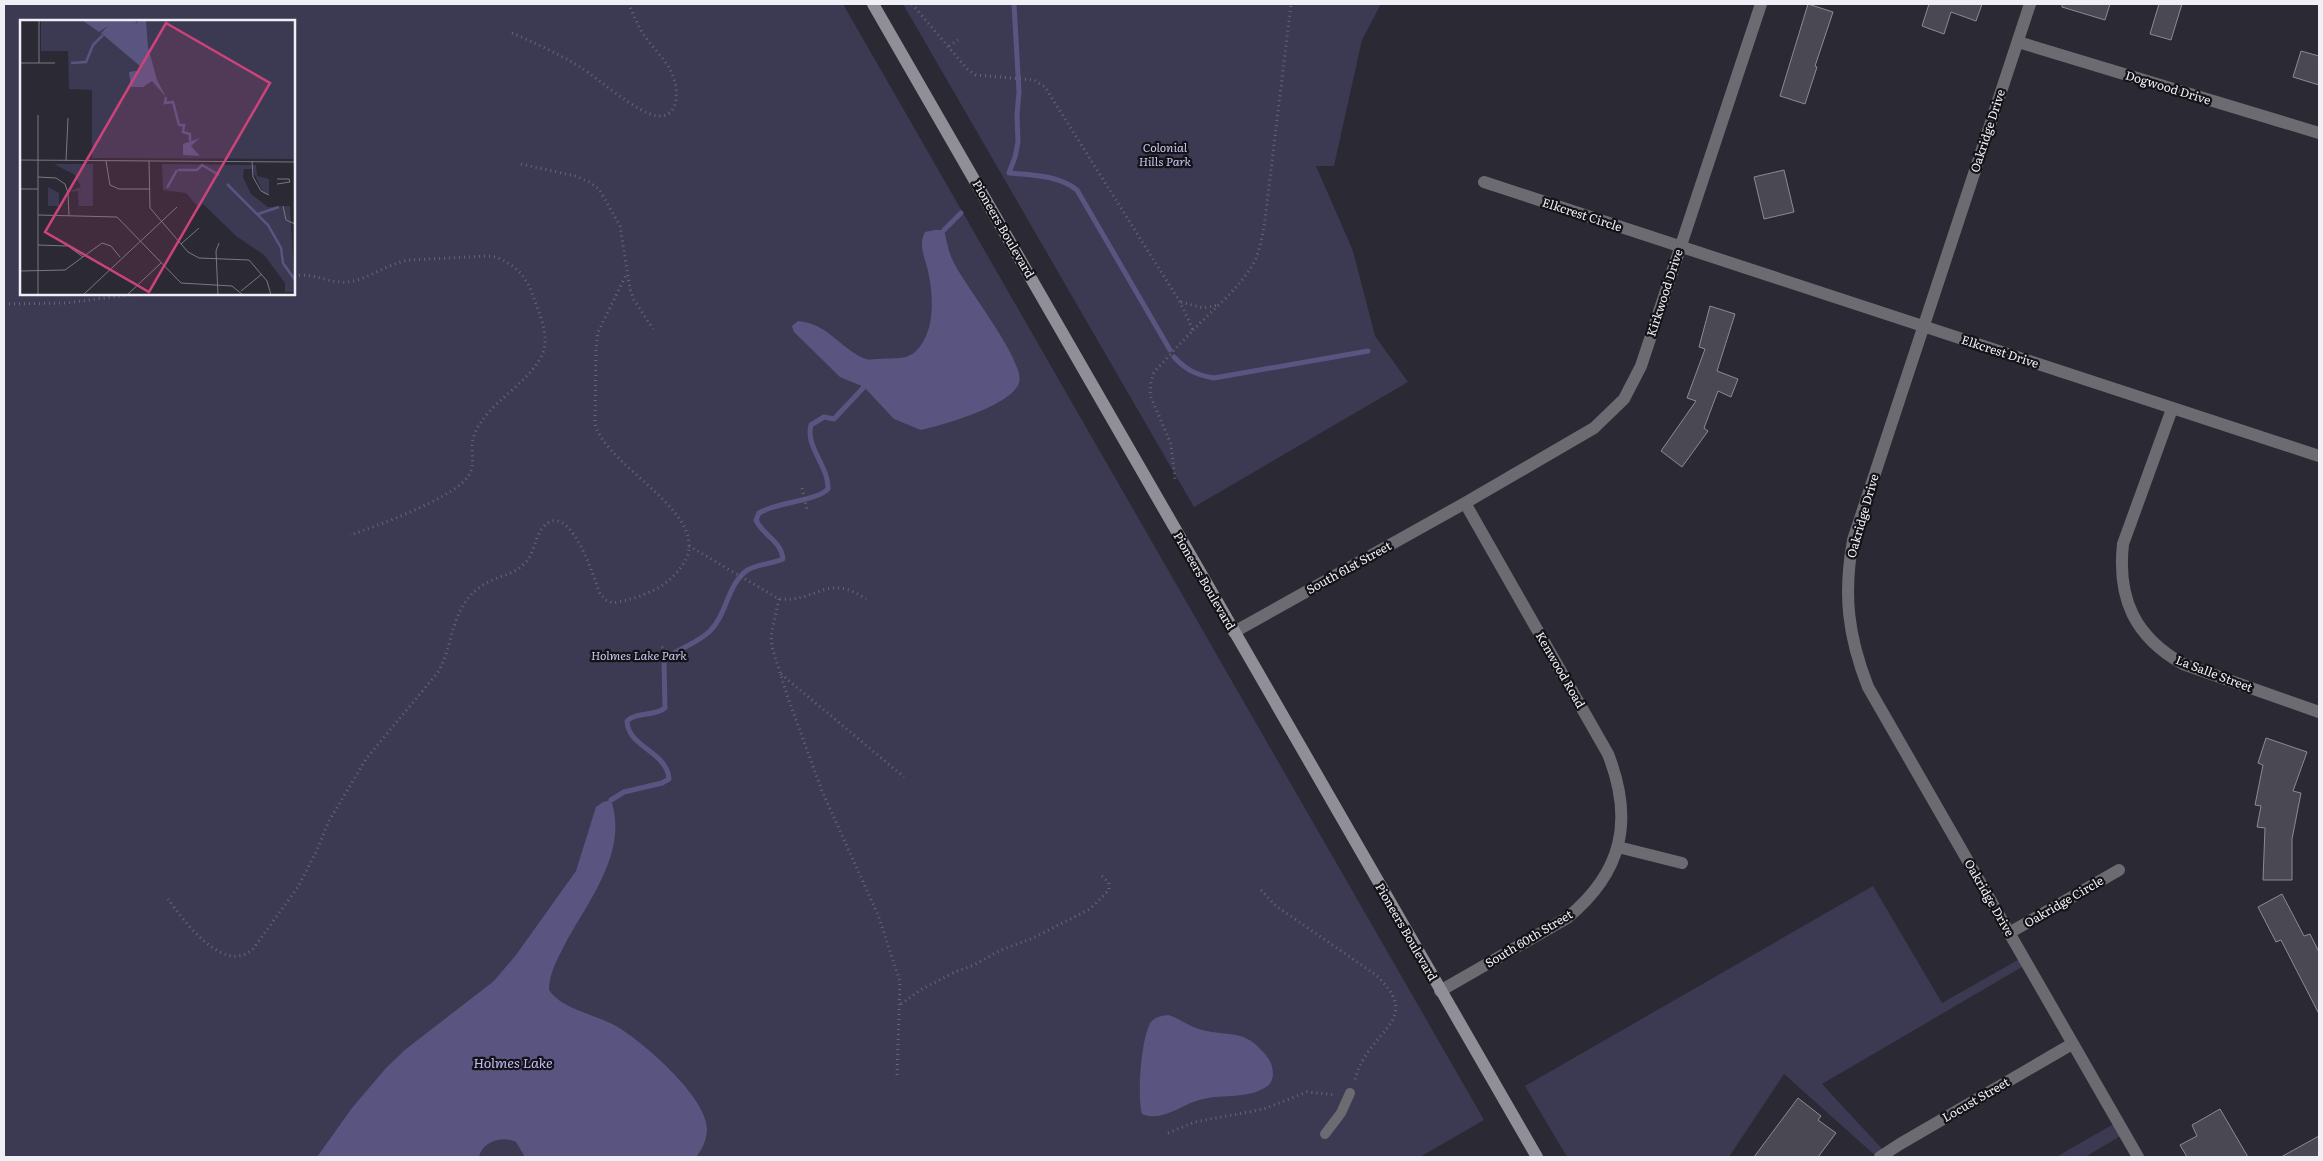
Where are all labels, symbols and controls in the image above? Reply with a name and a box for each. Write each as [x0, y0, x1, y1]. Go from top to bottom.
inset map [20, 20, 295, 295]
street label: Dogwood Drive [2123, 66, 2213, 109]
street label: Oakridge Drive [1965, 87, 2009, 175]
park label: Colonial Hills Park [1139, 138, 1192, 170]
street label: Pioneers Boulevard [968, 176, 1040, 281]
street label: Elkcrest Circle [1540, 193, 1625, 235]
street label: Kirkwood Drive [1641, 247, 1687, 339]
street label: Elkcrest Drive [1959, 330, 2041, 372]
street label: Oakridge Drive [1841, 472, 1883, 560]
street label: Pioneers Boulevard [1169, 528, 1241, 633]
street label: South 61st Street [1303, 536, 1394, 598]
street label: Kenwood Road [1532, 628, 1590, 712]
park label: Holmes Lake Park [591, 646, 687, 664]
street label: La Salle Street [2173, 650, 2255, 696]
street label: Oakridge Drive [1960, 856, 2019, 939]
street label: Oakridge Circle [2020, 871, 2107, 931]
street label: Pioneers Boulevard [1371, 879, 1443, 984]
street label: South 60th Street [1481, 905, 1576, 971]
water label: Holmes Lake [473, 1052, 553, 1072]
street label: Locust Street [1938, 1072, 2013, 1126]

